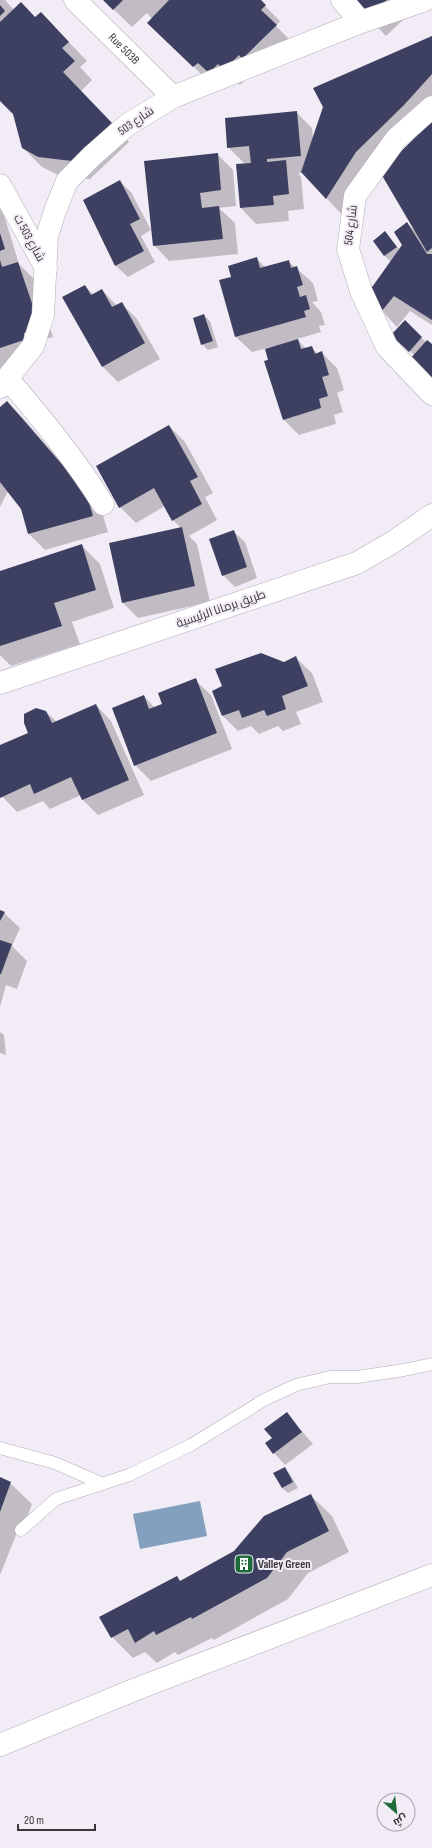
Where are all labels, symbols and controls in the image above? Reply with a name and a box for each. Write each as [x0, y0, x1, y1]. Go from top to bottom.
street label: Rue 503B [105, 30, 143, 67]
street label: شارع 503 [115, 103, 157, 139]
street label: شارع 504 [341, 204, 361, 246]
street label: شارع 503 ت [10, 212, 48, 264]
street label: طريق برمانا الرئيسية [174, 587, 268, 631]
building icon: Valley Green [233, 1553, 255, 1575]
place label: Valley Green [258, 1557, 311, 1572]
north arrow [376, 1792, 416, 1832]
scale bar [18, 1806, 95, 1832]
text: ش [391, 1811, 410, 1829]
text: 20 m [24, 1813, 44, 1828]

